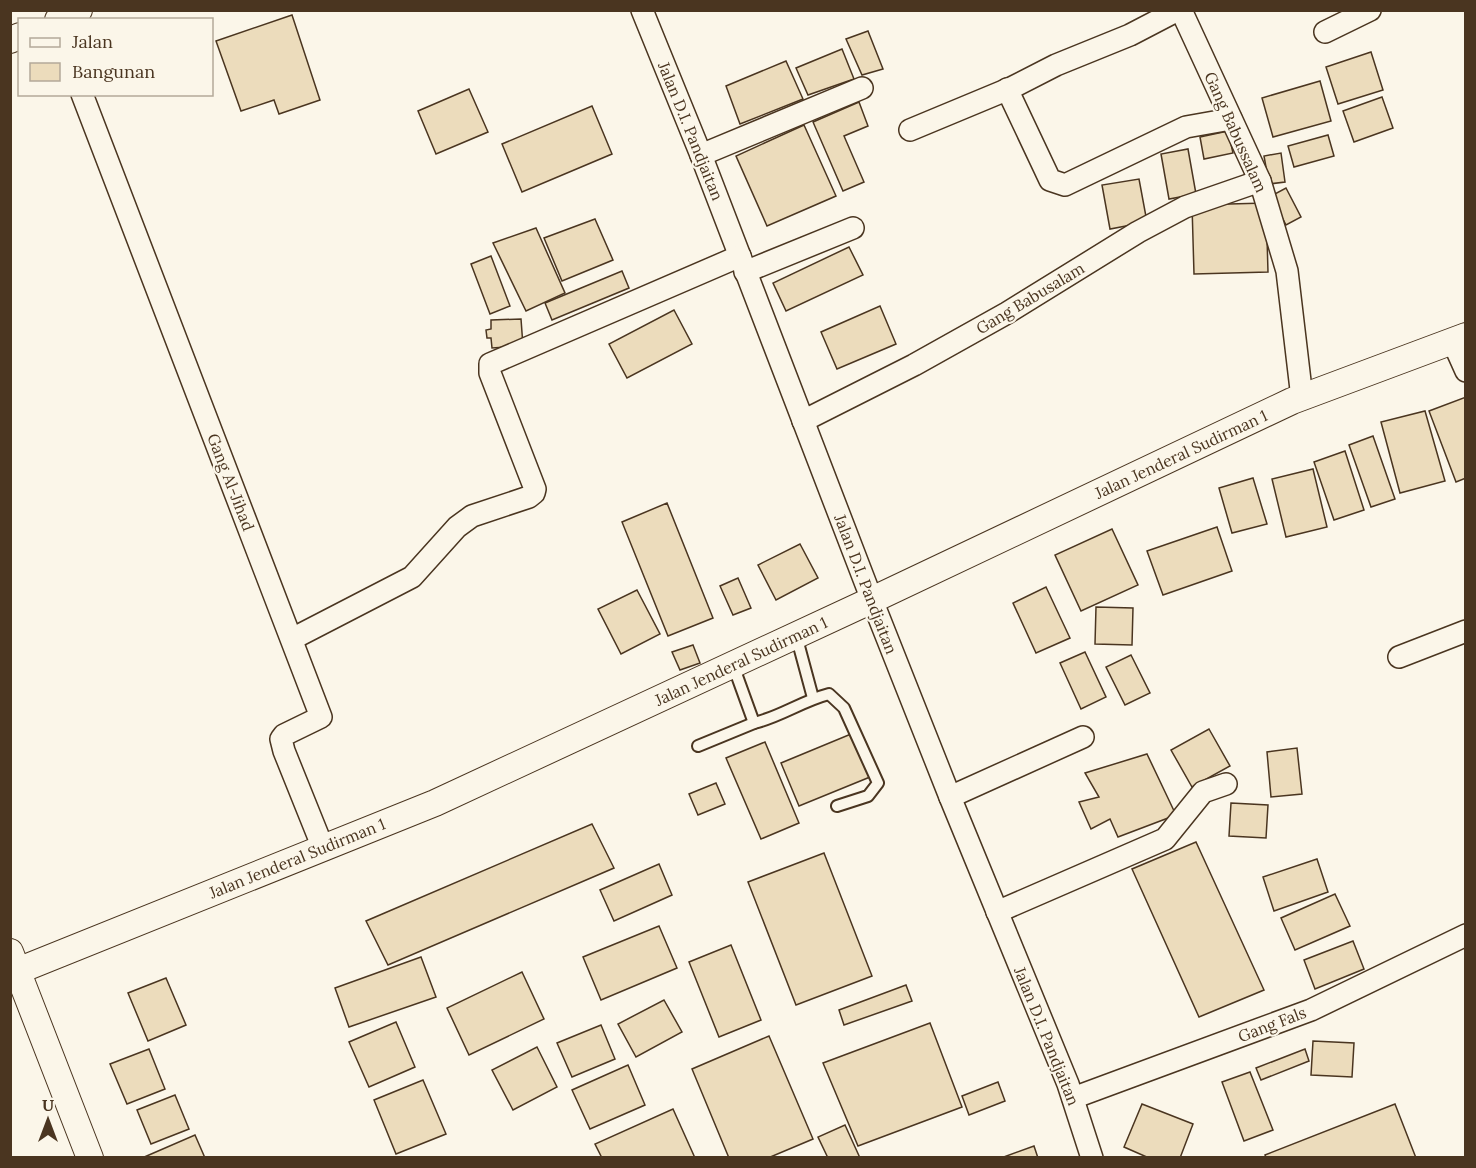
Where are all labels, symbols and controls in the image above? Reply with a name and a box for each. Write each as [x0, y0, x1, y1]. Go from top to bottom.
legend [18, 18, 213, 96]
text: Jalan [71, 30, 113, 53]
street label: Jalan D.I. Pandjaitan [654, 58, 728, 204]
text: Bangunan [72, 60, 155, 83]
street label: Gang Babussalam [1200, 68, 1272, 196]
street label: Gang Babusalam [972, 258, 1088, 338]
street label: Jalan Jenderal Sudirman 1 [1091, 405, 1271, 503]
street label: Gang Al-Jihad [203, 430, 259, 534]
street label: Jalan D.I. Pandjaitan [830, 510, 902, 657]
street label: Jalan Jenderal Sudirman 1 [651, 612, 831, 710]
street label: Jalan Jenderal Sudirman 1 [205, 813, 388, 903]
street label: Jalan D.I. Pandjaitan [1010, 963, 1084, 1109]
street label: Gang Fals [1235, 1002, 1309, 1046]
north arrow [18, 1090, 78, 1150]
text: U [42, 1095, 54, 1115]

